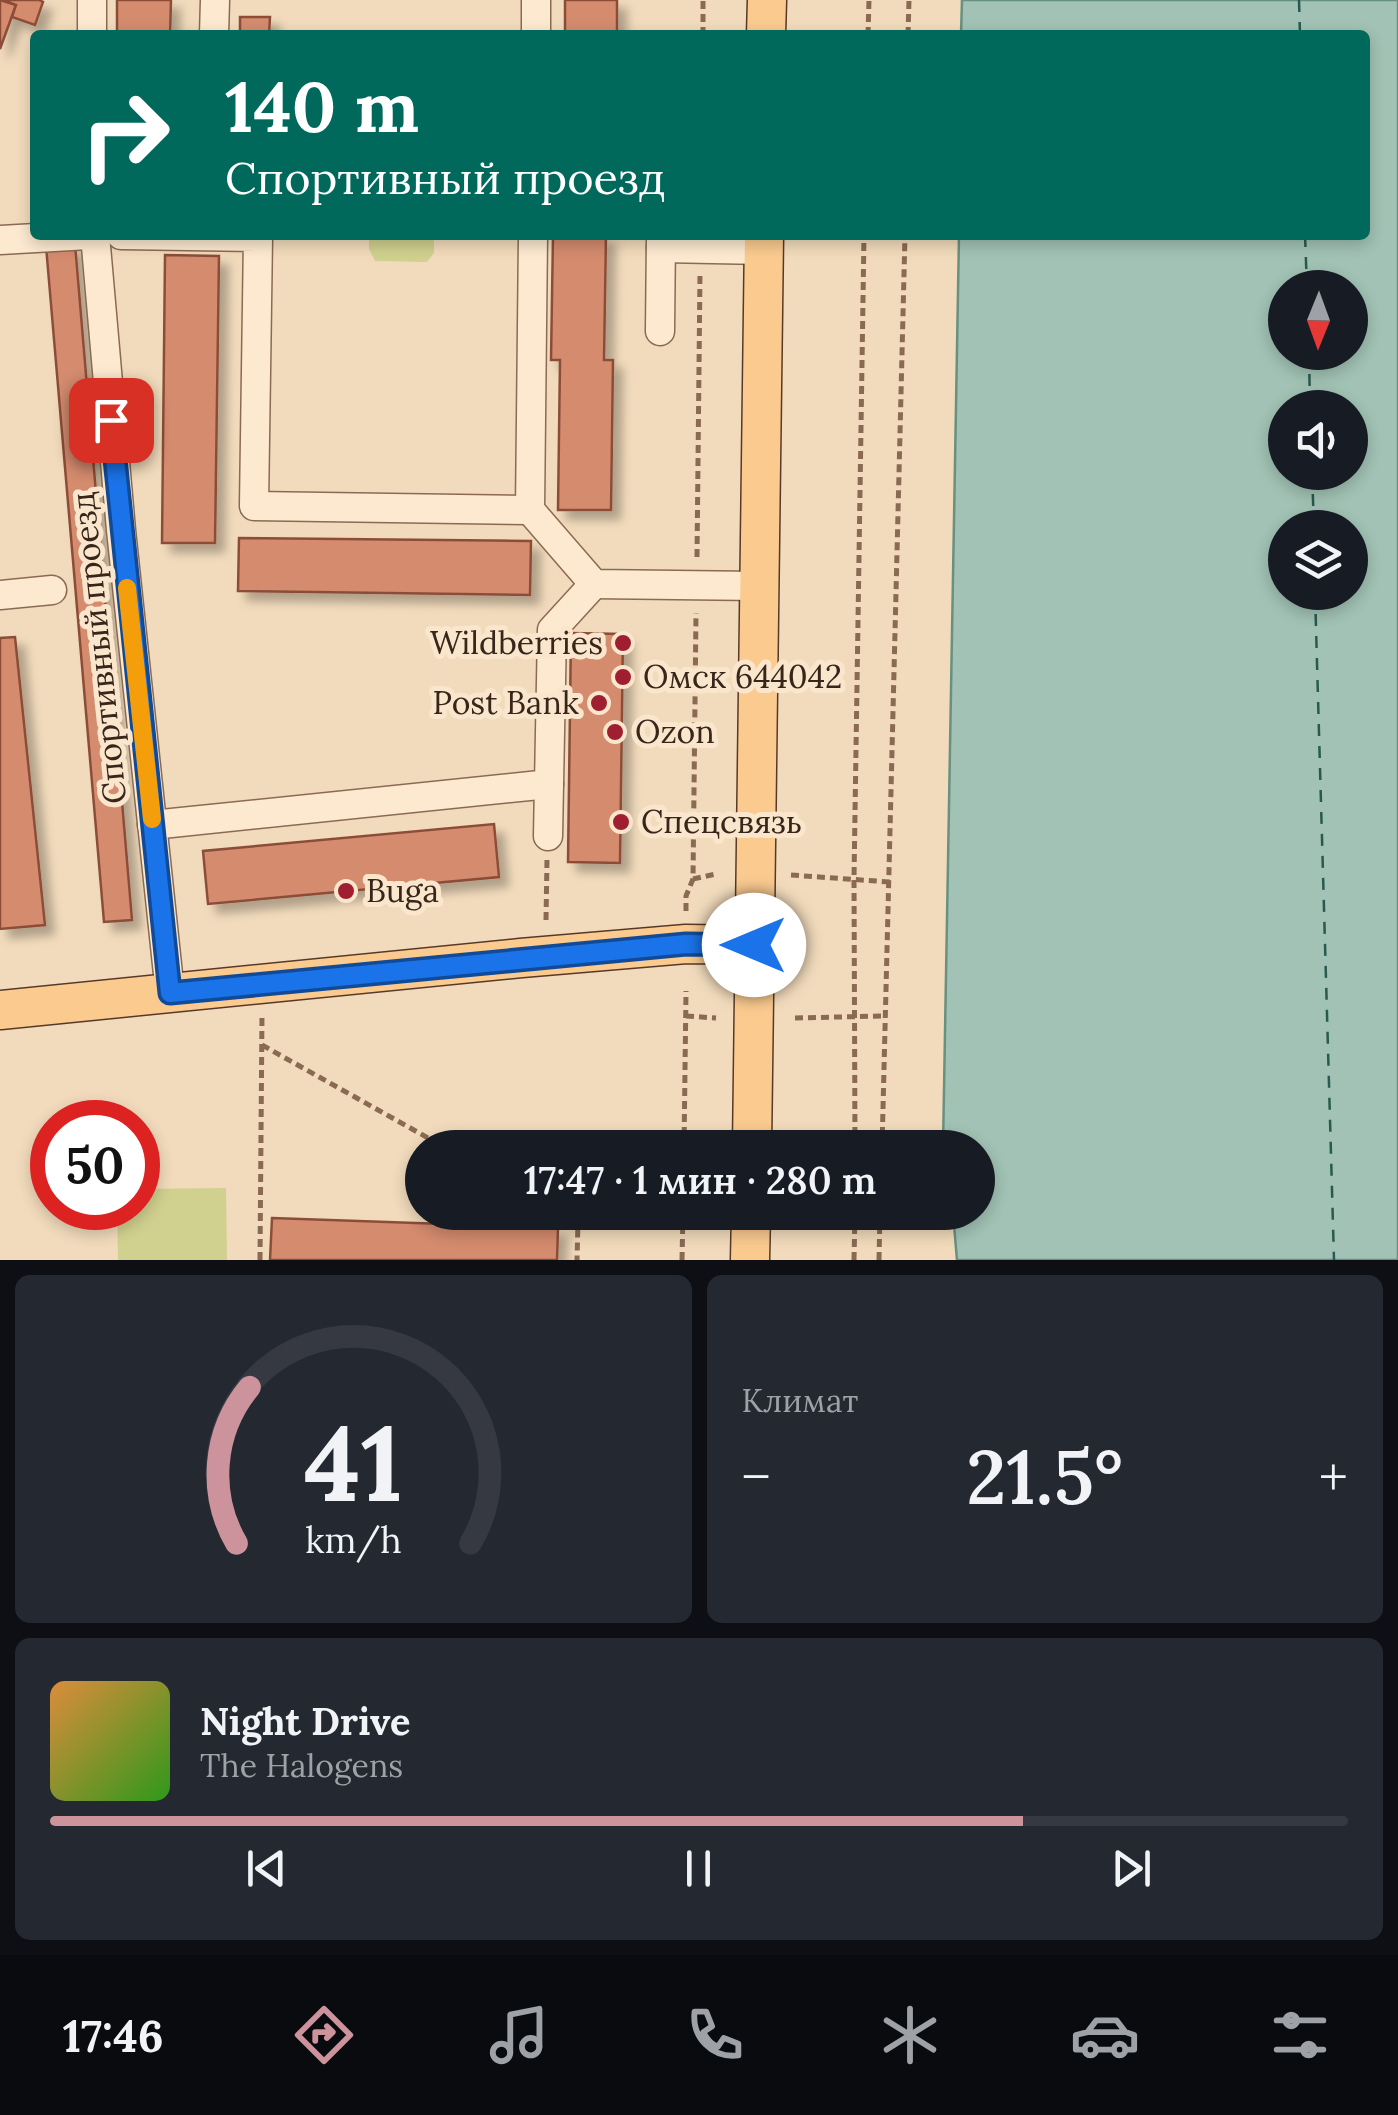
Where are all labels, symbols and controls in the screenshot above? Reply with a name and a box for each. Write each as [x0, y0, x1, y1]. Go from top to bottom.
text: 140 m [225, 62, 419, 151]
icon: right [60, 70, 190, 200]
text: Спортивный проезд [225, 149, 665, 206]
north arrow [1268, 270, 1368, 370]
map controls [1268, 270, 1368, 610]
pin [69, 378, 154, 463]
button: sound [1268, 390, 1368, 490]
icon: arrive [84, 393, 139, 448]
street label: Спортивный проезд [62, 490, 135, 806]
button: layers [1268, 510, 1368, 610]
place label: Wildberries [430, 622, 603, 663]
marker: Wildberries [612, 632, 634, 654]
place label: Омск 644042 [643, 656, 842, 697]
marker: Омск 644042 [612, 666, 634, 688]
place label: Post Bank [433, 682, 579, 723]
marker: Post Bank [588, 692, 610, 714]
place label: Ozon [635, 711, 715, 752]
marker: Ozon [604, 721, 626, 743]
place label: Спецсвязь [641, 801, 802, 842]
marker: Спецсвязь [610, 811, 632, 833]
place label: Buga [366, 870, 439, 911]
marker: Buga [335, 880, 357, 902]
position arrow [702, 893, 806, 997]
speed limit sign: 50 [30, 1100, 160, 1230]
text: 17:47 · 1 мин · 280 m [524, 1156, 876, 1204]
text: Климат [742, 1380, 858, 1421]
text: 41 [304, 1396, 403, 1529]
text: 21.5° [966, 1429, 1123, 1525]
text: − [742, 1442, 771, 1512]
text: + [1319, 1442, 1348, 1512]
text: km/h [305, 1517, 402, 1563]
text: Night Drive [200, 1697, 411, 1745]
text: The Halogens [200, 1745, 403, 1786]
icon: previous [239, 1841, 294, 1896]
icon: pause [671, 1841, 726, 1896]
icon: next [1104, 1841, 1159, 1896]
icon: directions [289, 2000, 359, 2070]
icon: music [484, 2000, 554, 2070]
icon: phone [680, 2000, 750, 2070]
icon: climate [875, 2000, 945, 2070]
icon: car [1070, 2000, 1140, 2070]
icon: filters [1265, 2000, 1335, 2070]
text: 17:46 [63, 2007, 164, 2064]

